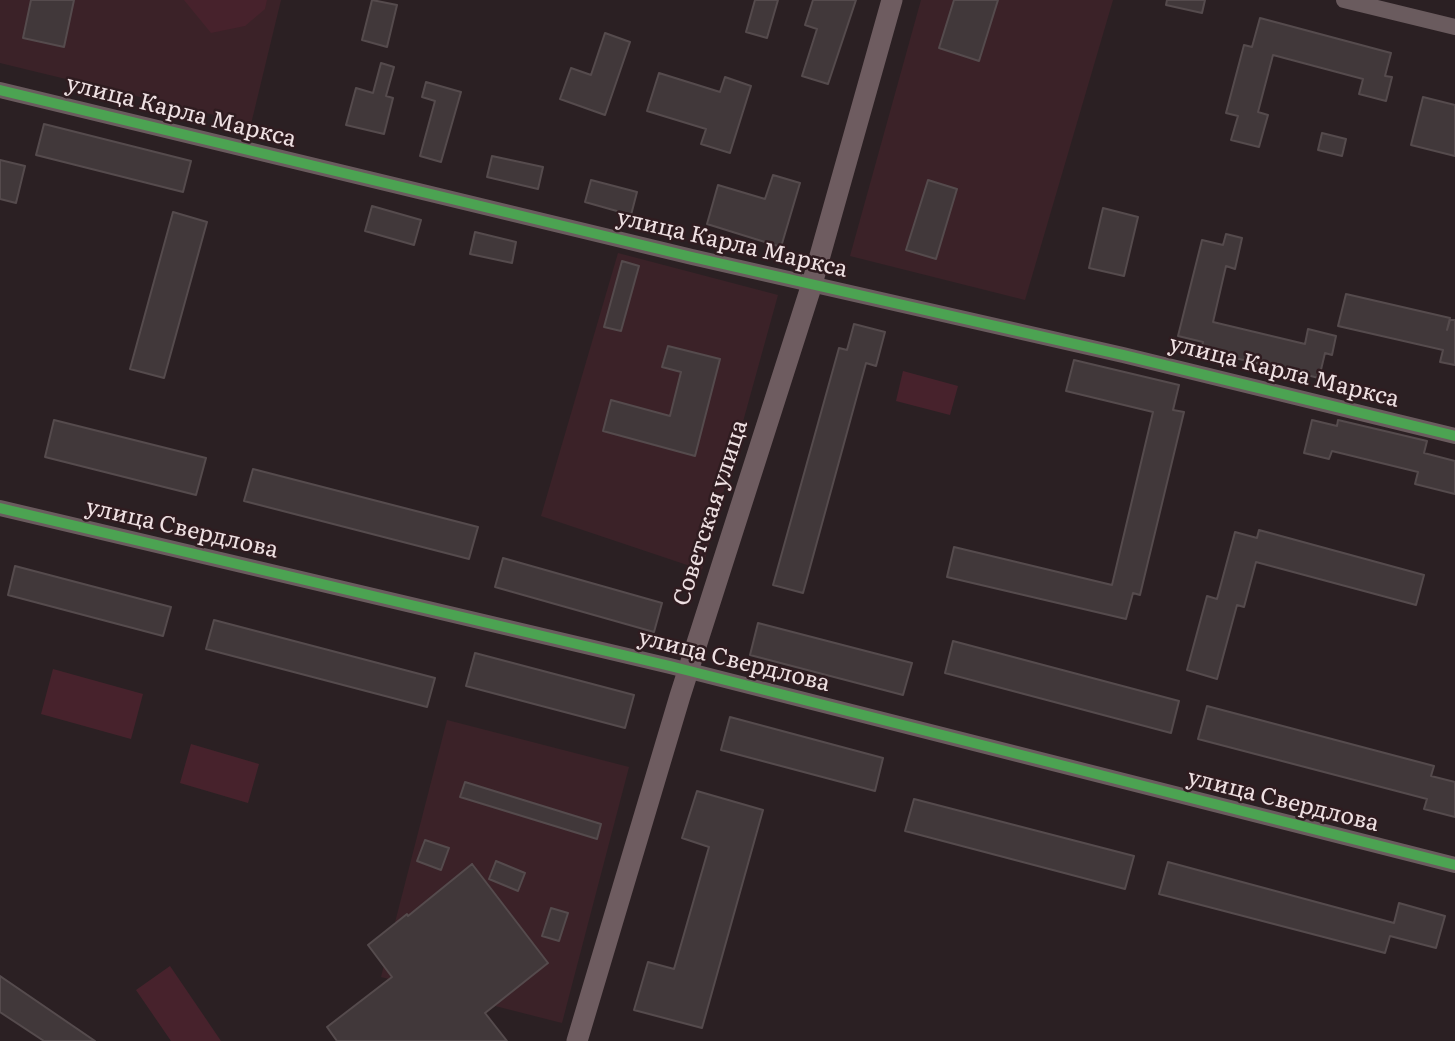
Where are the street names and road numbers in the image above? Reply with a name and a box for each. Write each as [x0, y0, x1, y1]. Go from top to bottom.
street label: улица Карла Маркса [63, 70, 299, 154]
street label: улица Карла Маркса [614, 204, 850, 284]
street label: улица Карла Маркса [1166, 330, 1402, 414]
street label: Советская улица [668, 416, 754, 610]
street label: улица Свердлова [83, 493, 281, 565]
street label: улица Свердлова [635, 624, 833, 698]
street label: улица Свердлова [1184, 764, 1382, 838]

